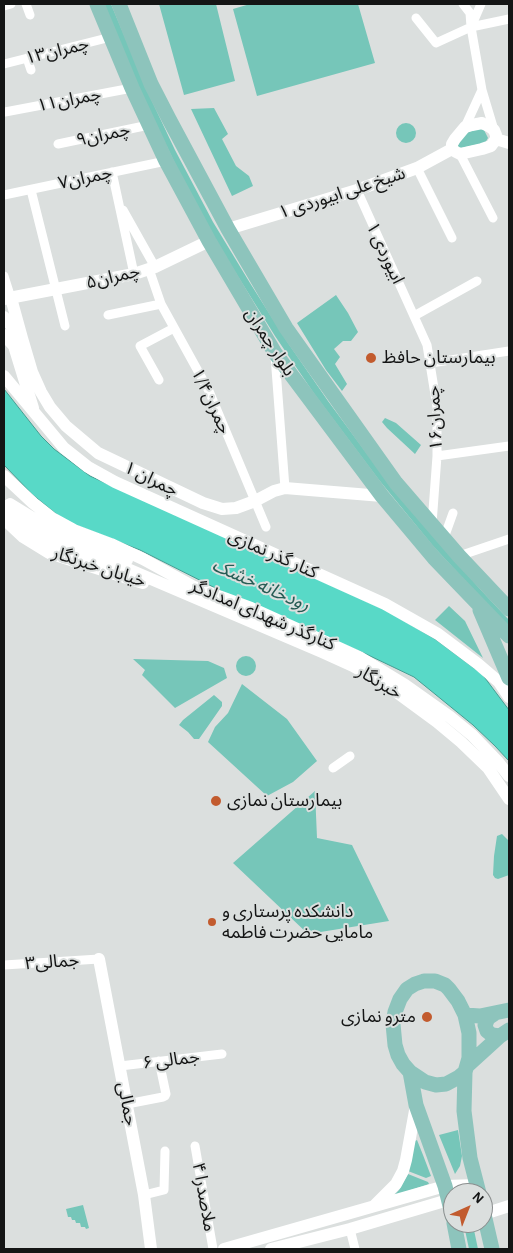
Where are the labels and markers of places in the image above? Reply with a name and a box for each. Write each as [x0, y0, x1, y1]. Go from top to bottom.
place label: بیمارستان حافظ [382, 347, 495, 369]
marker: بیمارستان حافظ [364, 351, 378, 365]
place label: بیمارستان نمازی [227, 790, 342, 812]
marker: بیمارستان نمازی [209, 794, 223, 808]
place label: دانشکده پرستاری و مامایی حضرت فاطمه [222, 901, 373, 944]
marker: دانشکده پرستاری و مامایی حضرت فاطمه [206, 916, 218, 928]
place label: مترو نمازی [341, 1006, 416, 1028]
marker: مترو نمازی [420, 1010, 434, 1024]

